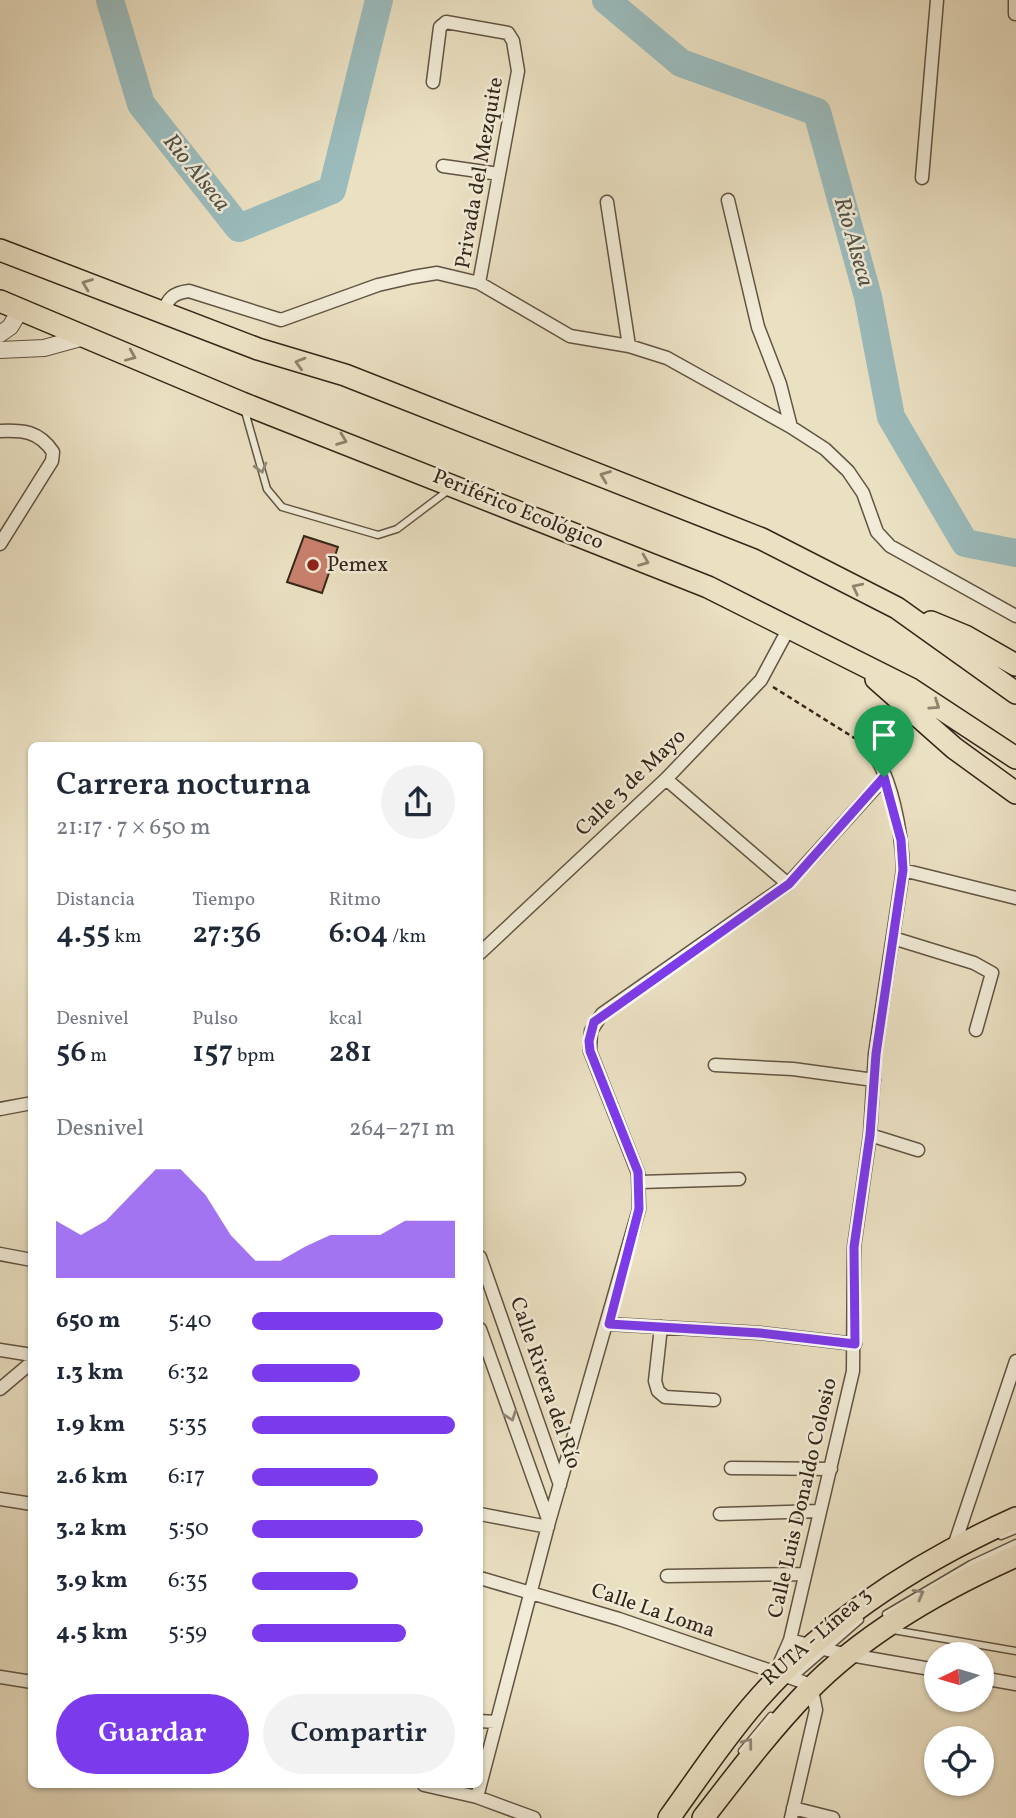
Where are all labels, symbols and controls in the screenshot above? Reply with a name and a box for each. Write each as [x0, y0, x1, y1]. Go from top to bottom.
street label: Privada del Mezquite [449, 75, 511, 271]
water label: Rio Alseca [155, 127, 237, 219]
water label: Rio Alseca [825, 193, 881, 291]
one-way arrow [81, 278, 93, 292]
one-way arrow [123, 348, 136, 362]
one-way arrow [294, 356, 306, 371]
one-way arrow [336, 432, 348, 446]
one-way arrow [253, 462, 268, 474]
street label: Periférico Ecológico [428, 462, 608, 558]
one-way arrow [600, 470, 612, 484]
place label: Pemex [327, 551, 388, 580]
one-way arrow [638, 552, 650, 566]
marker: Pemex [305, 557, 321, 573]
one-way arrow [852, 582, 865, 596]
one-way arrow [928, 697, 941, 710]
pin [854, 705, 914, 777]
icon: arrive [865, 716, 903, 754]
street label: Calle 3 de Mayo [569, 723, 693, 843]
text: Carrera nocturna [56, 764, 311, 808]
button: share [381, 765, 455, 839]
text: 21:17 · 7 × 650 m [56, 812, 211, 844]
text: Distancia [56, 887, 135, 913]
text: Tiempo [192, 887, 255, 913]
text: Ritmo [329, 887, 381, 913]
text: 4.55 [56, 913, 111, 955]
text: 27:36 [192, 913, 261, 955]
text: 6:04 [329, 913, 388, 955]
text: km [111, 924, 141, 950]
text: /km [388, 924, 426, 950]
text: Desnivel [56, 1006, 129, 1032]
text: Pulso [192, 1006, 238, 1032]
text: kcal [329, 1006, 362, 1032]
text: 56 [56, 1032, 86, 1074]
text: 157 [192, 1032, 233, 1074]
text: 281 [329, 1032, 372, 1074]
text: m [86, 1043, 107, 1069]
text: bpm [233, 1043, 275, 1069]
text: Desnivel [56, 1113, 144, 1145]
text: 264–271 m [349, 1113, 455, 1145]
street label: Calle Rivera del Río [502, 1293, 588, 1473]
text: 650 m [56, 1305, 120, 1337]
text: 5:40 [168, 1305, 212, 1337]
text: 1.3 km [56, 1357, 124, 1389]
text: 6:32 [168, 1357, 209, 1389]
street label: Calle Luis Donaldo Colosio [761, 1375, 845, 1621]
text: 1.9 km [56, 1409, 125, 1441]
text: 5:35 [168, 1409, 207, 1441]
one-way arrow [503, 1409, 517, 1421]
text: 2.6 km [56, 1461, 128, 1493]
text: 6:17 [168, 1461, 205, 1493]
text: 3.2 km [56, 1513, 127, 1545]
text: 5:50 [168, 1513, 209, 1545]
text: 3.9 km [56, 1565, 128, 1597]
text: 6:35 [168, 1565, 208, 1597]
street label: Calle La Loma [587, 1576, 719, 1646]
street label: RUTA - Línea 3 [756, 1581, 878, 1693]
one-way arrow [911, 1589, 924, 1602]
text: 4.5 km [56, 1617, 128, 1649]
text: 5:59 [168, 1617, 207, 1649]
north arrow [924, 1642, 994, 1712]
map controls [924, 1642, 994, 1796]
button: Guardar [56, 1694, 249, 1774]
button: Compartir [263, 1694, 455, 1774]
button: locate [924, 1726, 994, 1796]
one-way arrow [740, 1738, 753, 1751]

